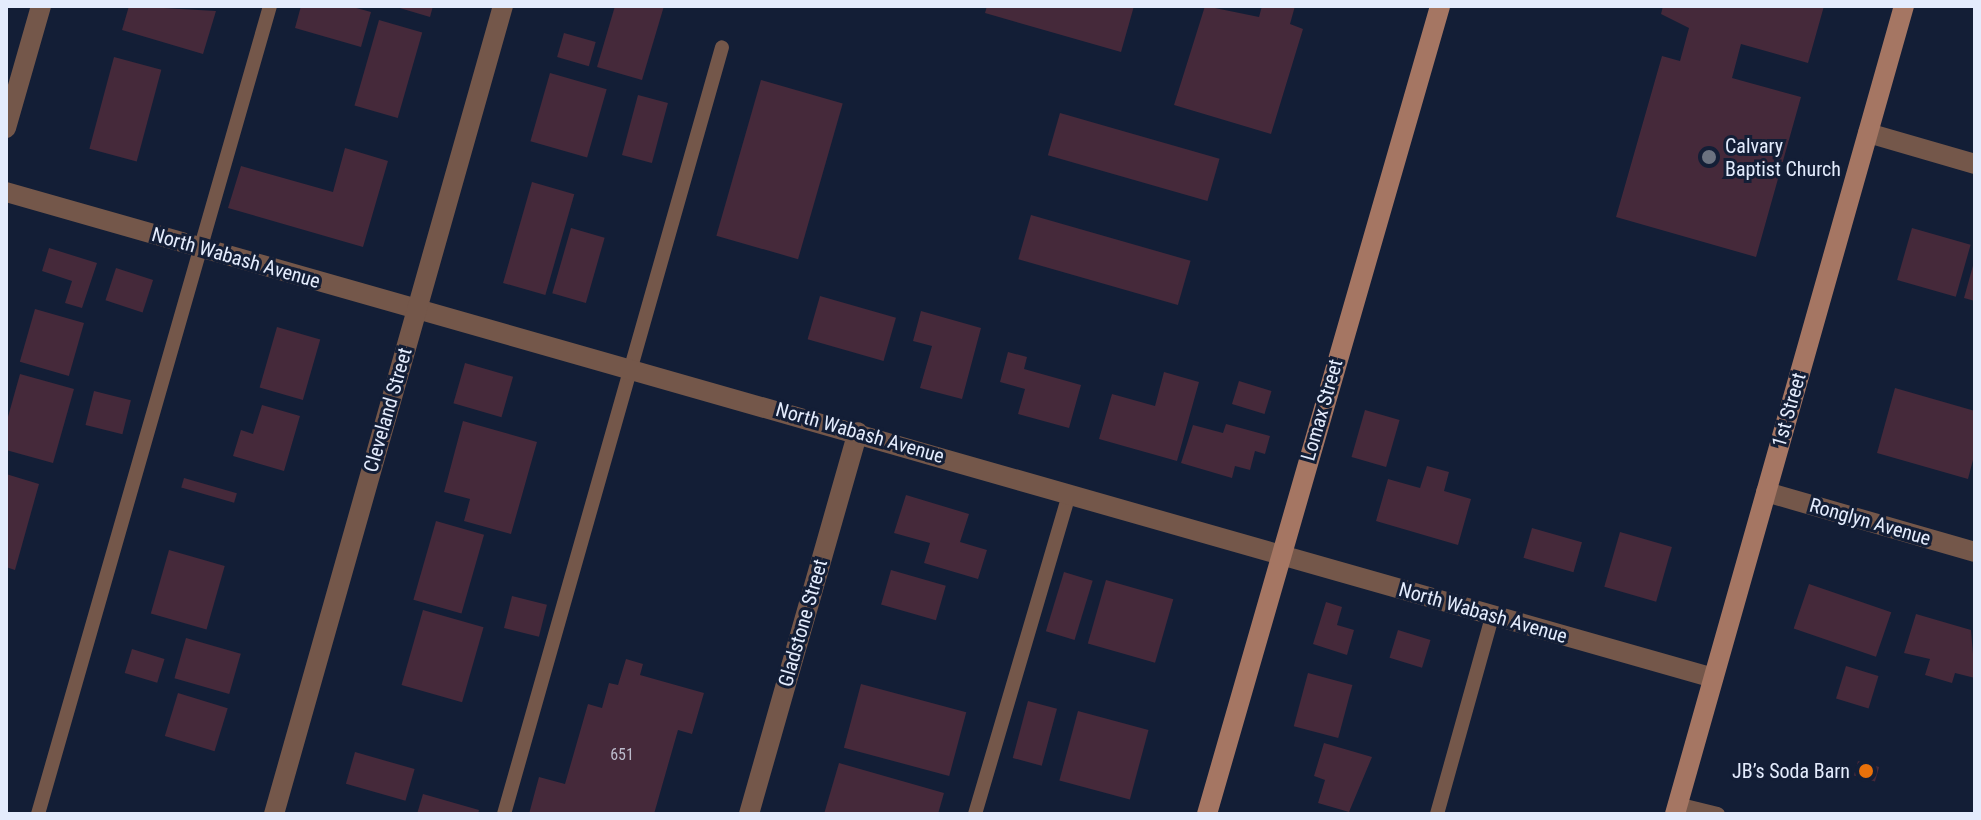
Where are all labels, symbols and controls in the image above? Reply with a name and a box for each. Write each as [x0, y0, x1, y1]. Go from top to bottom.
place label: Calvary Baptist Church [1725, 134, 1841, 181]
marker: Calvary Baptist Church [1700, 148, 1718, 166]
street label: North Wabash Avenue [149, 222, 323, 294]
street label: Cleveland Street [359, 345, 417, 475]
street label: Lomax Street [1296, 357, 1348, 463]
street label: 1st Street [1767, 370, 1811, 450]
street label: North Wabash Avenue [773, 397, 947, 469]
street label: Ronglyn Avenue [1807, 493, 1933, 551]
street label: Gladstone Street [773, 557, 833, 689]
street label: North Wabash Avenue [1396, 577, 1570, 649]
house number: 651 [610, 745, 634, 765]
place label: JB’s Soda Barn [1732, 759, 1850, 783]
marker: JB’s Soda Barn [1857, 762, 1875, 780]

